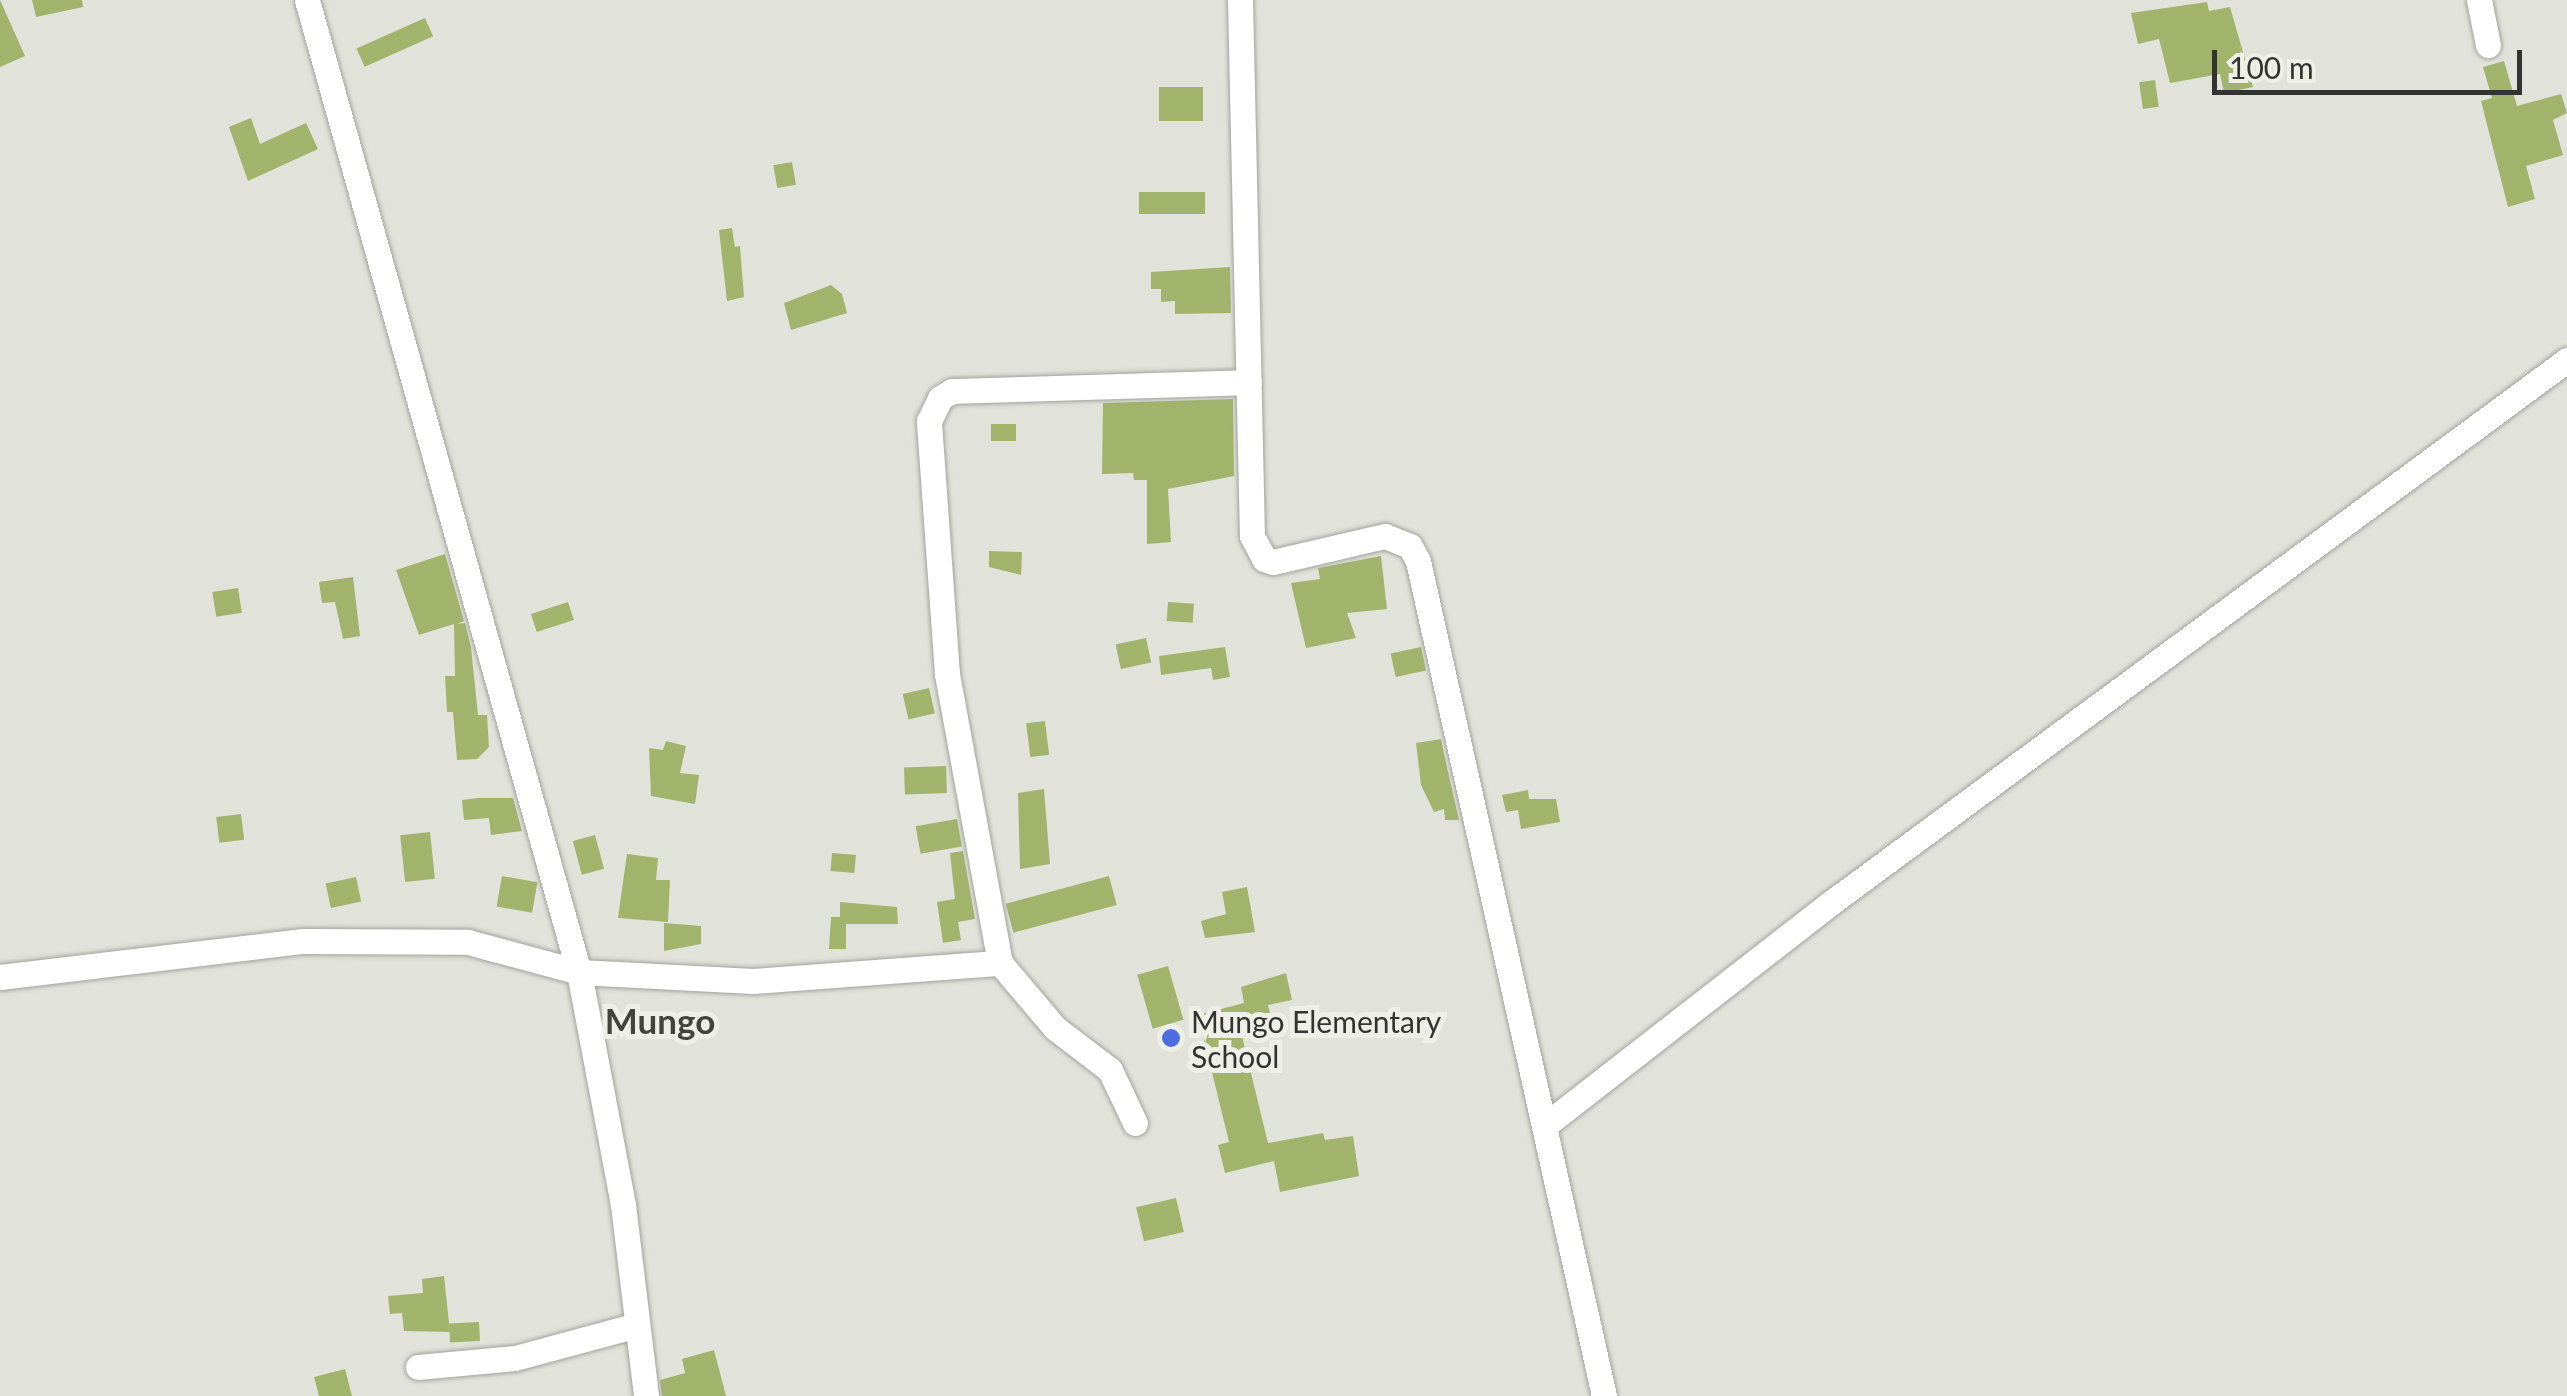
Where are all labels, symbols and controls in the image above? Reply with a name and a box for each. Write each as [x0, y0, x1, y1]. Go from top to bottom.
scale bar [2217, 30, 2527, 92]
text: 100 m [2229, 49, 2314, 85]
district label: Mungo [605, 999, 715, 1041]
place label: Mungo Elementary School [1191, 1003, 1441, 1074]
marker: Mungo Elementary School [1160, 1027, 1182, 1049]

